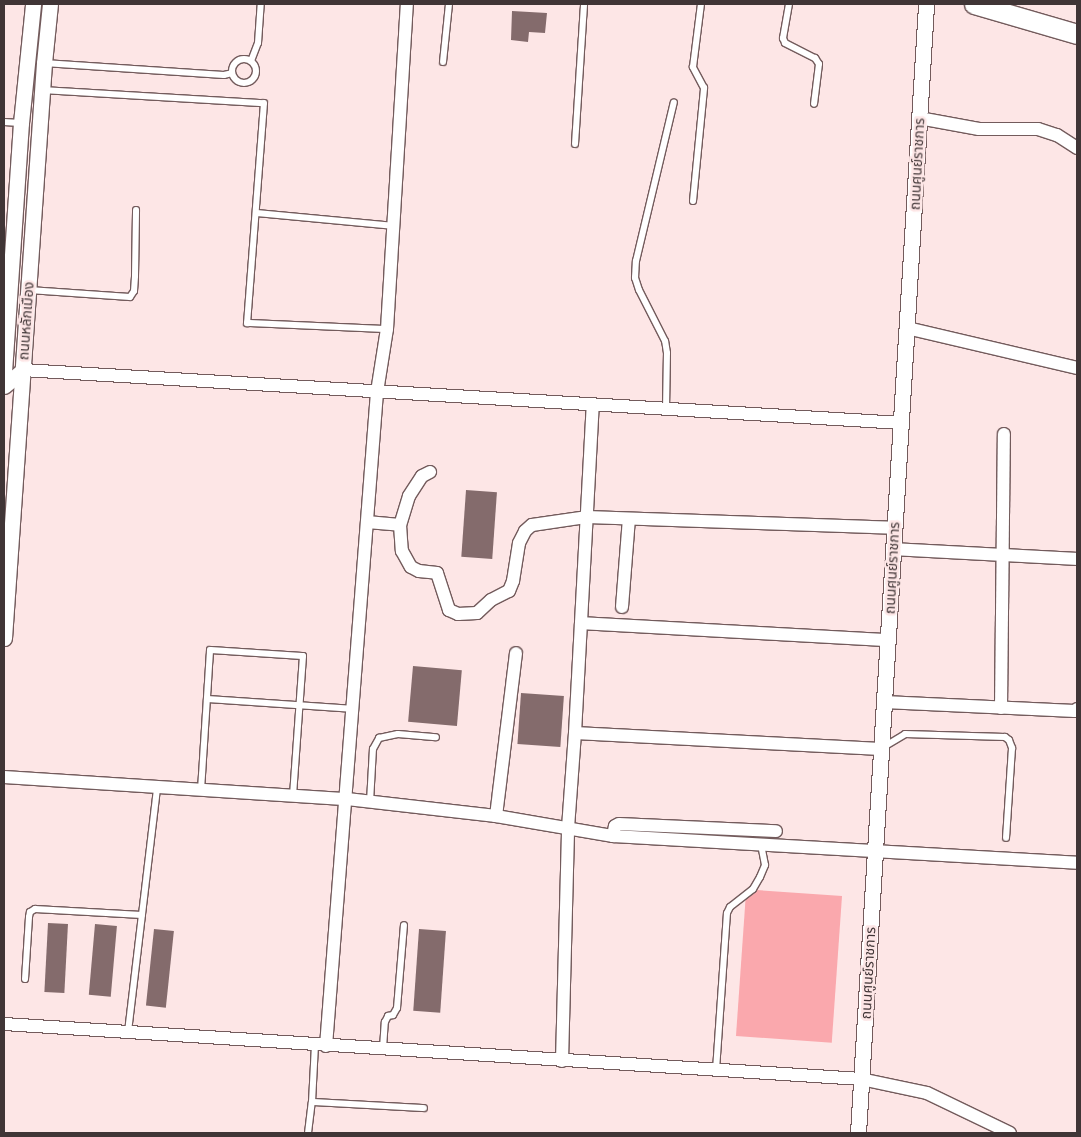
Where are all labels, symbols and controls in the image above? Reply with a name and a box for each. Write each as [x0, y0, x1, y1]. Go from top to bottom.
street label: ถนนศูนย์ราชการ [906, 117, 928, 211]
street label: ถนนหลักเมือง [15, 281, 37, 361]
street label: ถนนศูนย์ราชการ [881, 521, 903, 615]
street label: ถนนศูนย์ราชการ [857, 926, 879, 1020]

